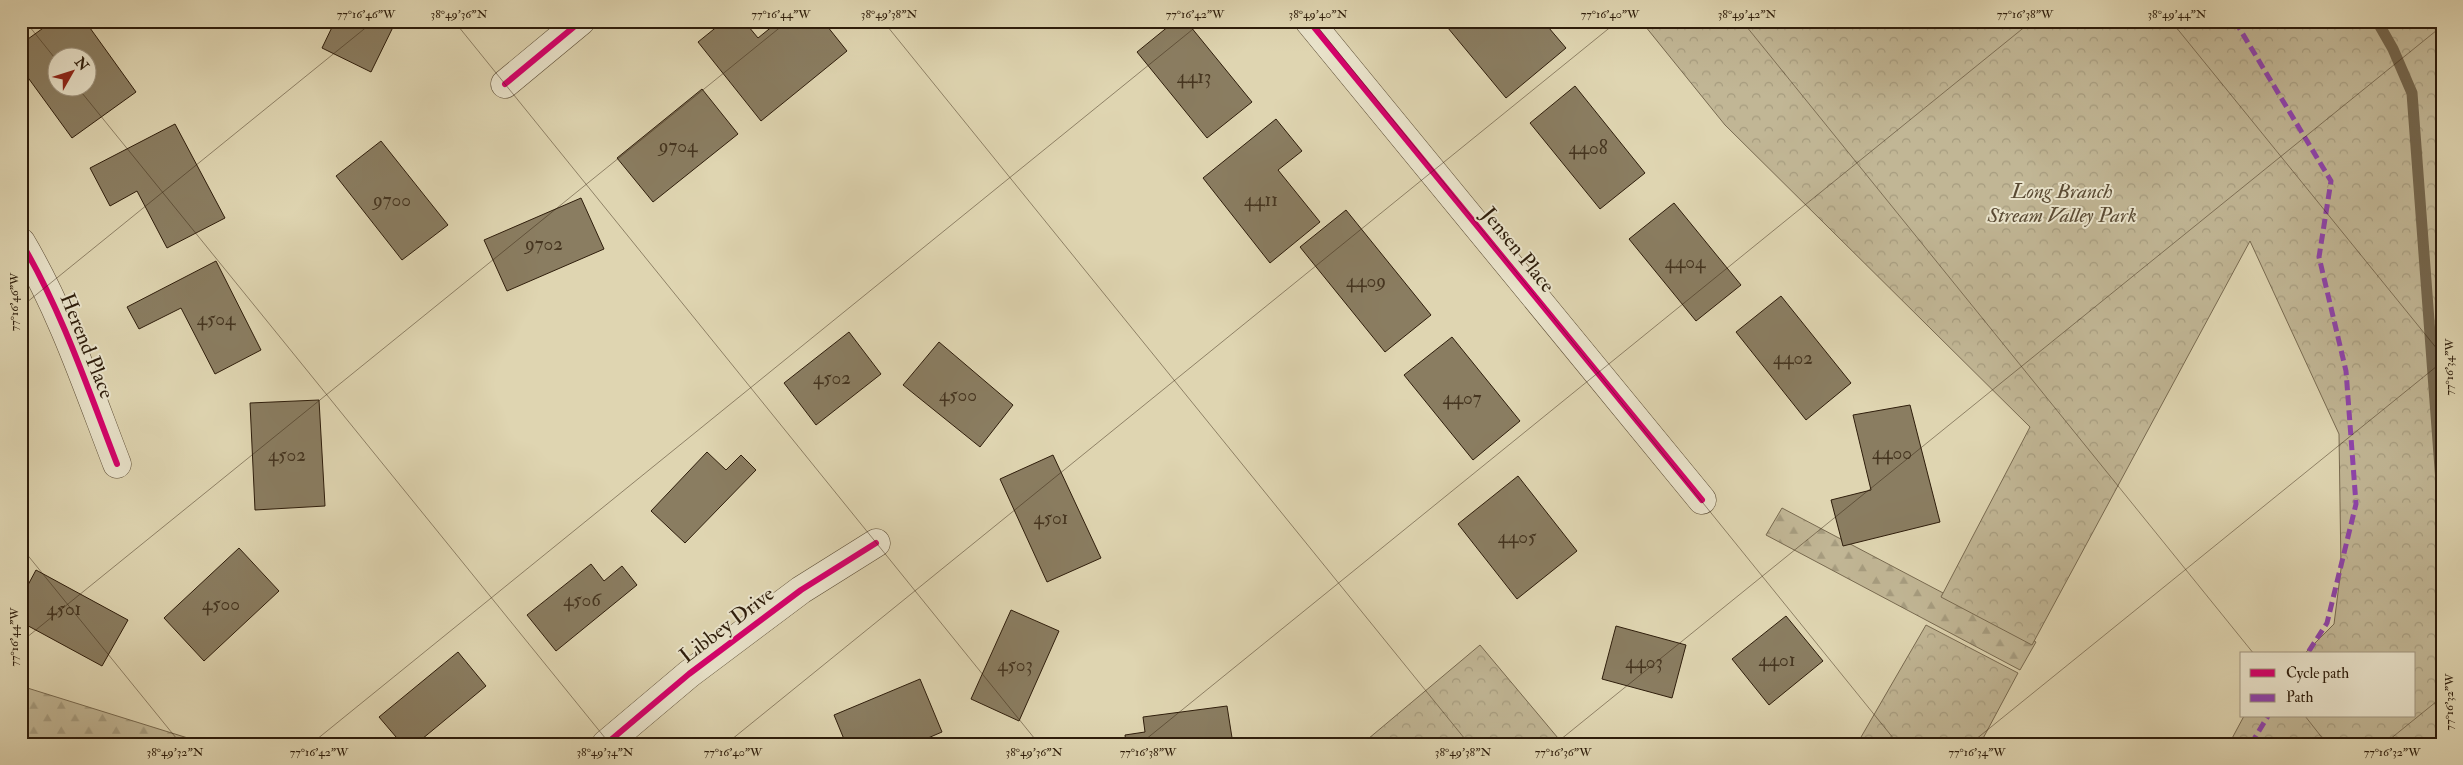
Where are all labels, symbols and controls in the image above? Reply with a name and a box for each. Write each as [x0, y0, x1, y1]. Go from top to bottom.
text: 77°16'46"W [337, 7, 396, 22]
text: 38°49'36"N [431, 7, 488, 22]
text: 77°16'44"W [752, 7, 811, 22]
text: 38°49'38"N [861, 7, 917, 22]
text: 77°16'42"W [1166, 7, 1225, 22]
text: 38°49'40"N [1289, 7, 1348, 22]
text: 77°16'40"W [1581, 7, 1640, 22]
text: 38°49'42"N [1718, 7, 1777, 22]
text: 77°16'38"W [1997, 7, 2054, 22]
text: 38°49'44"N [2147, 7, 2207, 22]
north arrow [48, 48, 98, 98]
text: N [71, 53, 93, 75]
house number: 4413 [1177, 65, 1211, 89]
house number: 9704 [657, 134, 698, 158]
house number: 4408 [1568, 136, 1608, 160]
park label: Long Branch Stream Valley Park [1986, 178, 2137, 229]
house number: 9700 [371, 188, 411, 212]
house number: 4411 [1244, 188, 1278, 212]
street label: Jensen Place [1475, 201, 1561, 298]
house number: 9702 [523, 232, 563, 256]
house number: 4404 [1665, 250, 1706, 274]
house number: 4409 [1346, 269, 1386, 293]
text: 77°16'46"W [7, 272, 22, 331]
street label: Herend Place [54, 289, 120, 403]
house number: 4504 [197, 307, 236, 331]
text: 77°16'34"W [2442, 338, 2457, 396]
house number: 4402 [1773, 346, 1813, 370]
house number: 4502 [813, 366, 851, 390]
house number: 4500 [939, 383, 977, 407]
house number: 4407 [1443, 386, 1482, 410]
house number: 4400 [1872, 441, 1912, 465]
house number: 4502 [268, 443, 306, 467]
house number: 4501 [1034, 506, 1068, 530]
house number: 4405 [1498, 525, 1537, 549]
street label: Libbey Drive [674, 580, 780, 669]
house number: 4506 [563, 588, 602, 612]
house number: 4500 [202, 592, 240, 616]
house number: 4501 [47, 597, 81, 621]
text: 77°16'44"W [7, 607, 22, 667]
house number: 4401 [1759, 648, 1795, 672]
house number: 4403 [1625, 650, 1663, 674]
legend [2240, 652, 2416, 718]
house number: 4503 [997, 653, 1033, 677]
text: Cycle path [2286, 664, 2349, 684]
text: 77°16'32"W [2442, 673, 2457, 730]
text: Path [2286, 688, 2313, 707]
text: 38°49'32"N [147, 745, 204, 760]
text: 77°16'42"W [290, 745, 349, 760]
text: 38°49'34"N [576, 745, 634, 760]
text: 77°16'40"W [704, 745, 763, 760]
text: 38°49'36"N [1006, 745, 1063, 760]
text: 77°16'38"W [1120, 745, 1177, 760]
text: 38°49'38"N [1435, 745, 1491, 760]
text: 77°16'36"W [1535, 745, 1592, 760]
text: 77°16'34"W [1948, 745, 2006, 760]
text: 77°16'32"W [2364, 745, 2421, 760]

